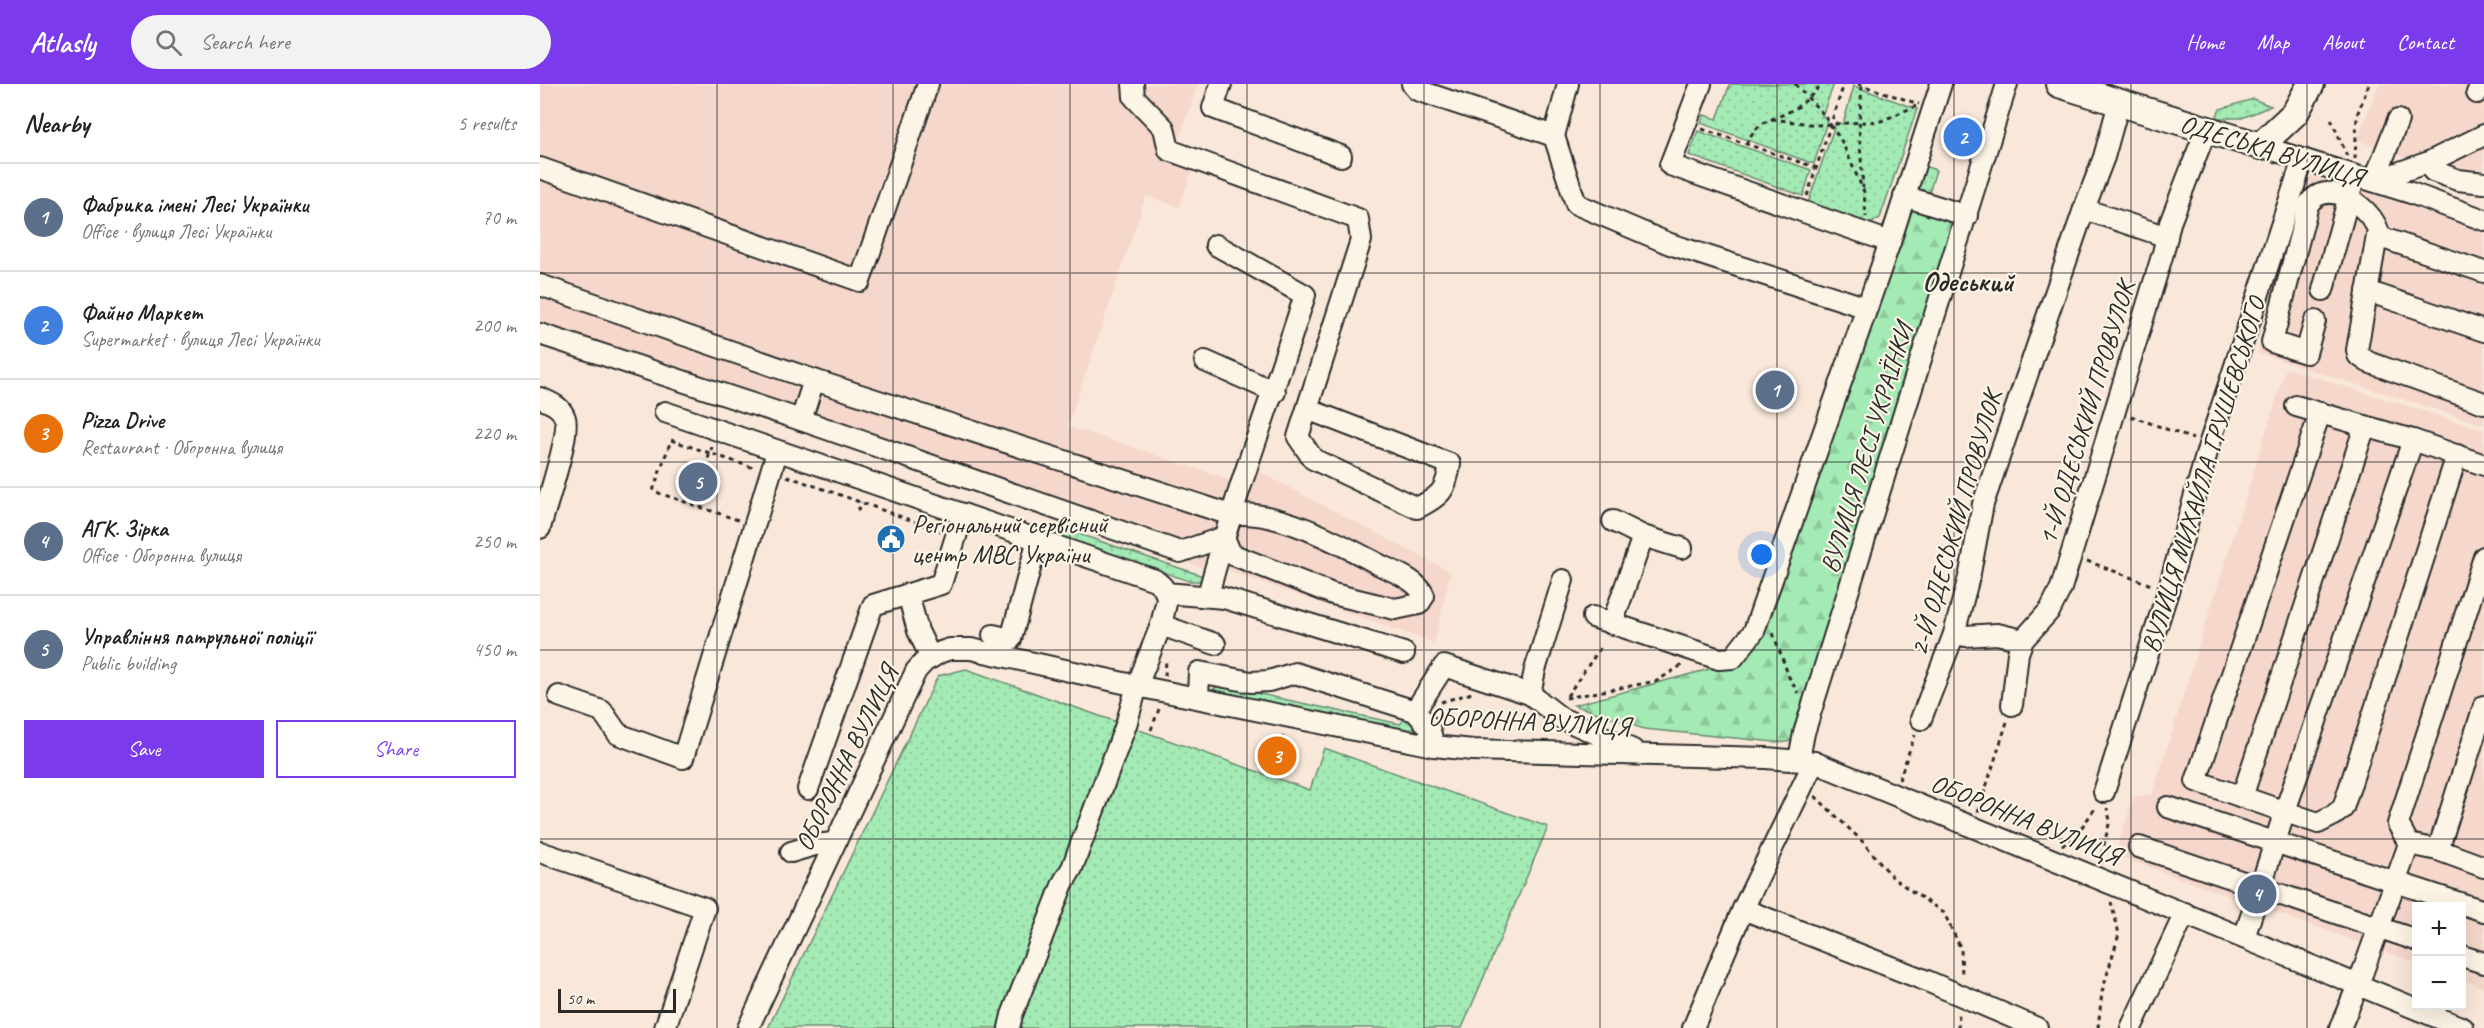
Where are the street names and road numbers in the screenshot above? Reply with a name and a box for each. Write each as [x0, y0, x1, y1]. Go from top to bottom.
street label: ОДЕСЬКА ВУЛИЦЯ [2176, 107, 2371, 195]
street label: 1-Й ОДЕСЬКИЙ ПРОВУЛОК [2031, 274, 2143, 549]
street label: ВУЛИЦЯ МИХАЙЛА ГРУШЕВСЬКОГО [2134, 291, 2274, 656]
street label: ВУЛИЦЯ ЛЕСІ УКРАЇНКИ [1813, 315, 1922, 577]
street label: 2-Й ОДЕСЬКИЙ ПРОВУЛОК [1902, 383, 2010, 659]
street label: ОБОРОННА ВУЛИЦЯ [787, 657, 907, 856]
street label: ОБОРОННА ВУЛИЦЯ [1427, 700, 1634, 743]
street label: ОБОРОННА ВУЛИЦЯ [1926, 766, 2129, 874]

